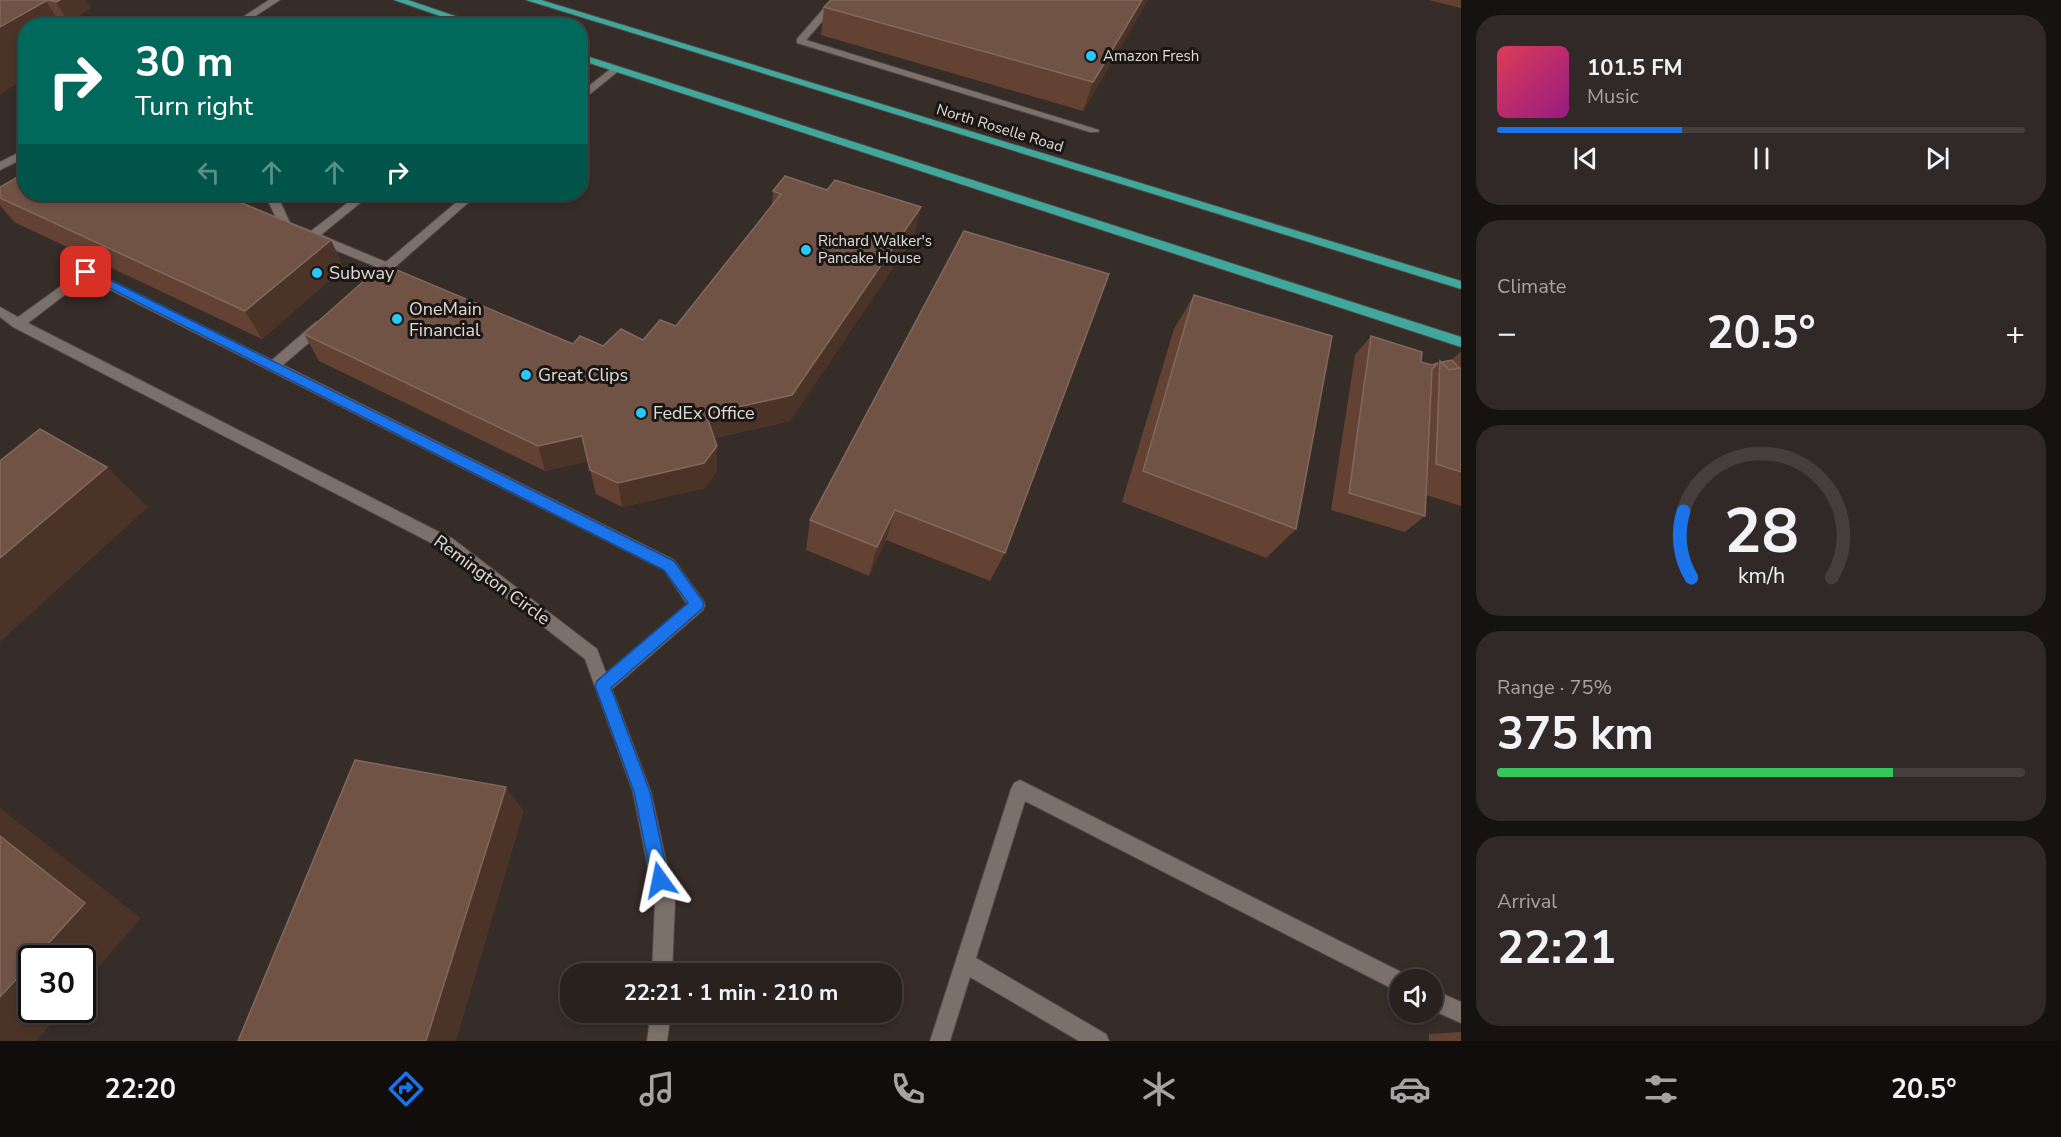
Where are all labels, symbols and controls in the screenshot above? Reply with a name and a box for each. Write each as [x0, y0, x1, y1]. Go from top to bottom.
text: 30 m [135, 34, 234, 91]
icon: right [36, 42, 114, 120]
place label: Amazon Fresh [1103, 46, 1199, 66]
marker: Amazon Fresh [1084, 49, 1098, 63]
text: 101.5 FM [1587, 53, 1683, 83]
text: Music [1587, 83, 1639, 110]
text: Turn right [135, 88, 253, 125]
street label: North Roselle Road [934, 99, 1066, 157]
icon: previous [1569, 142, 1602, 175]
icon: pause [1745, 142, 1778, 175]
icon: next [1921, 142, 1954, 175]
icon: left [192, 156, 225, 189]
icon: ahead [255, 156, 288, 189]
icon: ahead [318, 156, 351, 189]
icon: right [381, 156, 414, 189]
place label: Richard Walker's Pancake House [818, 231, 932, 268]
marker: Richard Walker's Pancake House [799, 243, 813, 257]
pin [60, 246, 111, 297]
icon: arrive [69, 255, 102, 288]
place label: Subway [329, 261, 395, 285]
marker: Subway [310, 266, 324, 280]
text: Climate [1497, 273, 1566, 300]
place label: OneMain Financial [409, 297, 482, 342]
text: 20.5° [1706, 303, 1816, 364]
text: − [1497, 311, 1517, 356]
text: + [2005, 311, 2025, 356]
marker: OneMain Financial [390, 312, 404, 326]
place label: Great Clips [538, 363, 628, 387]
marker: Great Clips [519, 368, 533, 382]
place label: FedEx Office [653, 401, 754, 425]
marker: FedEx Office [634, 406, 648, 420]
text: 28 [1724, 489, 1798, 574]
street label: Remington Circle [429, 530, 555, 630]
text: km/h [1737, 561, 1785, 591]
text: Range · 75% [1497, 674, 1612, 701]
text: 375 km [1497, 704, 1654, 765]
position arrow [628, 848, 692, 912]
text: Arrival [1497, 888, 1557, 915]
text: 22:21 [1497, 918, 1616, 979]
speed limit sign: 30 [18, 945, 96, 1023]
map controls [1389, 969, 1443, 1023]
button: sound [1389, 969, 1443, 1023]
text: 22:21 · 1 min · 210 m [624, 978, 838, 1008]
icon: directions [385, 1068, 427, 1110]
icon: music [636, 1068, 678, 1110]
icon: phone [887, 1068, 929, 1110]
icon: climate [1138, 1068, 1180, 1110]
icon: car [1389, 1068, 1431, 1110]
icon: filters [1640, 1068, 1682, 1110]
text: 22:20 [104, 1071, 176, 1108]
text: 20.5° [1891, 1071, 1956, 1108]

